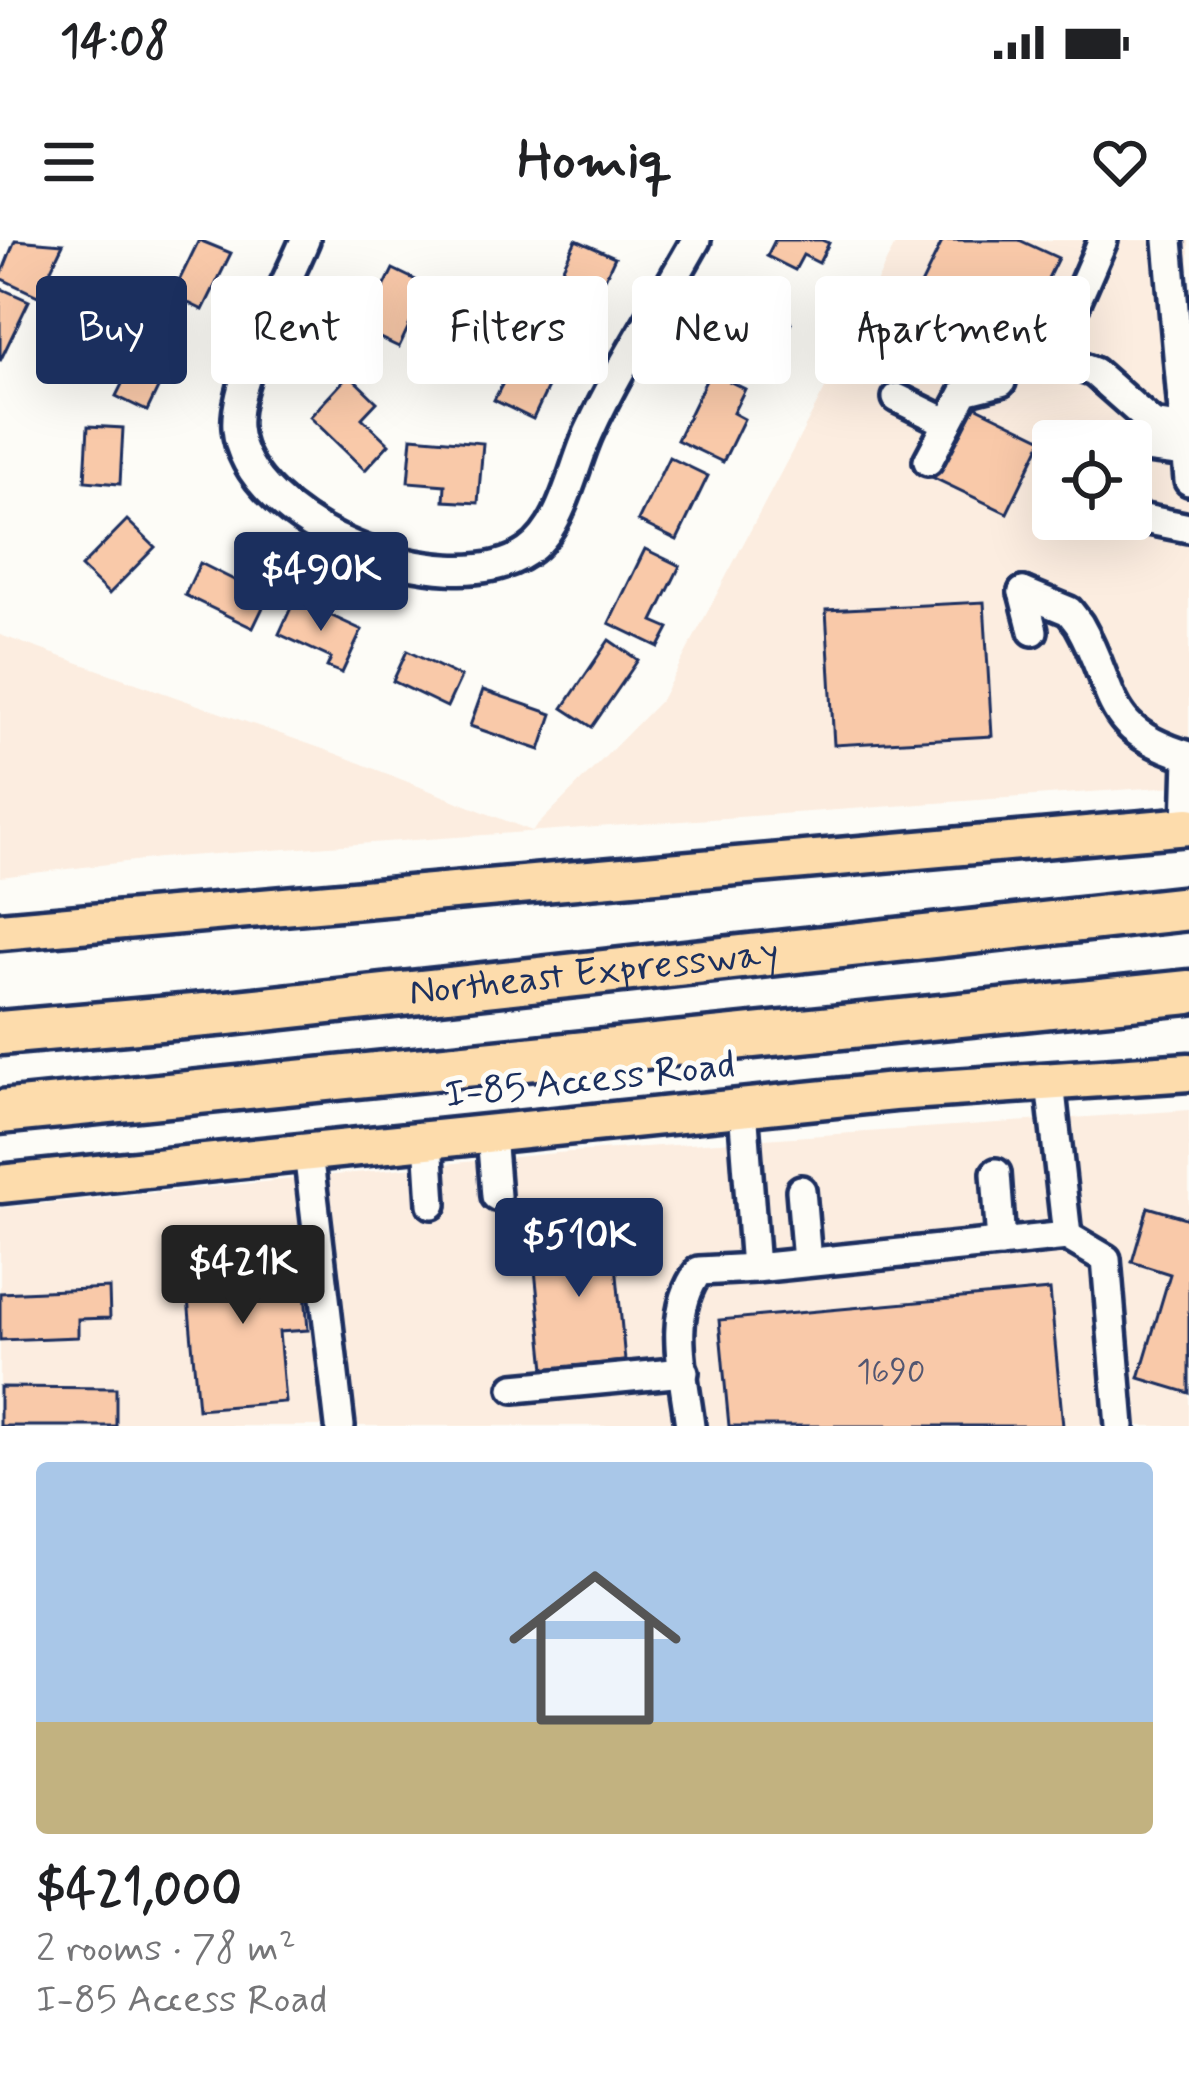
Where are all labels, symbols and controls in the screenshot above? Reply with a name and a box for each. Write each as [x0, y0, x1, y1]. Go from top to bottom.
text: 14:08 [60, 13, 169, 72]
text: Homiq [517, 127, 672, 198]
icon: menu [36, 129, 102, 195]
icon: heart [1087, 129, 1153, 195]
chip: Buy [36, 276, 187, 384]
chip: Rent [211, 276, 383, 384]
chip: Filters [407, 276, 608, 384]
chip: New [632, 276, 791, 384]
chip: Apartment [815, 276, 1090, 384]
map controls [1032, 420, 1152, 540]
button: locate [1032, 420, 1152, 540]
pin: $490K [237, 532, 405, 634]
text: $490K [261, 545, 381, 596]
street label: Northeast Expressway [406, 927, 781, 1019]
street label: I-85 Access Road [442, 1040, 738, 1122]
pin: $510K [495, 1198, 663, 1300]
text: $510K [522, 1211, 636, 1262]
pin: $421K [159, 1225, 327, 1327]
text: $421K [189, 1238, 297, 1289]
house number: 1690 [857, 1351, 925, 1395]
icon: home [487, 1540, 703, 1756]
text: $421,000 [36, 1858, 242, 1924]
text: 2 rooms · 78 m² [36, 1924, 296, 1975]
text: I-85 Access Road [36, 1975, 327, 2026]

